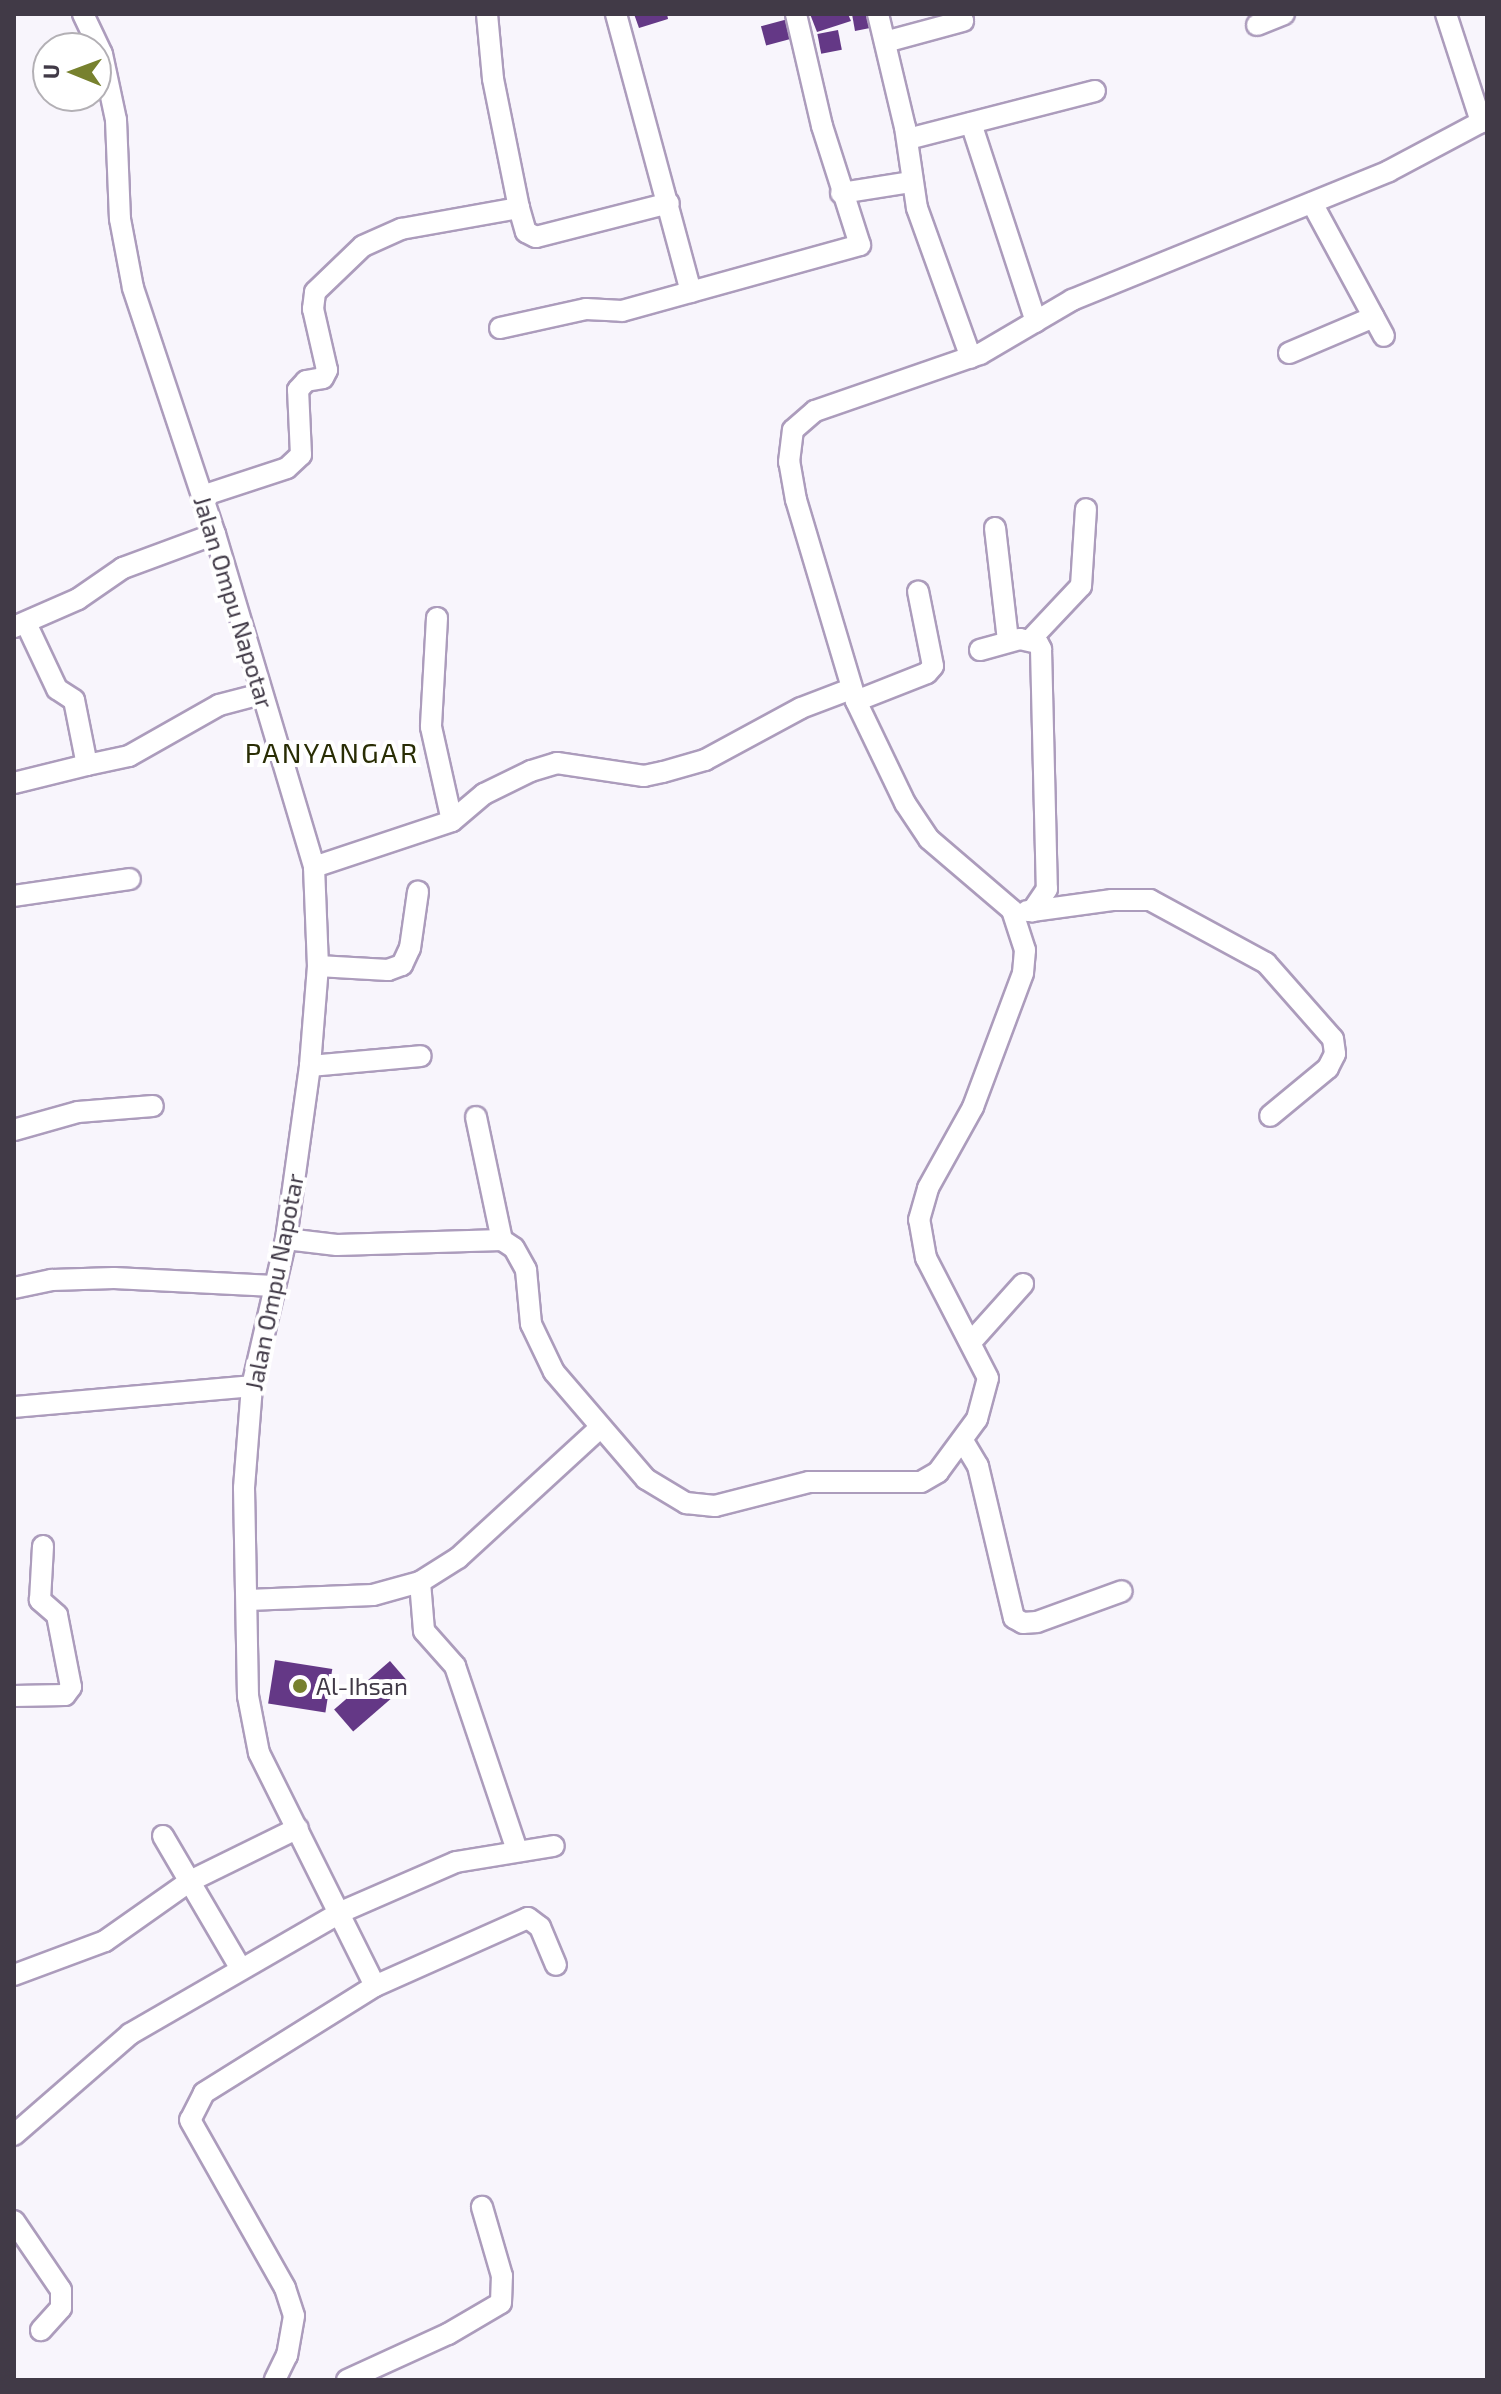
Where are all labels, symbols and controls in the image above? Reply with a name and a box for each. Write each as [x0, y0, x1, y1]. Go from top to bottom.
north arrow [32, 32, 112, 112]
text: U [37, 64, 63, 79]
street label: Jalan Ompu Napotar [188, 492, 280, 712]
district label: PANYANGAR [245, 735, 419, 769]
street label: Jalan Ompu Napotar [239, 1171, 309, 1393]
place label: Al-Ihsan [316, 1672, 408, 1700]
marker: Al-Ihsan [291, 1677, 309, 1695]

